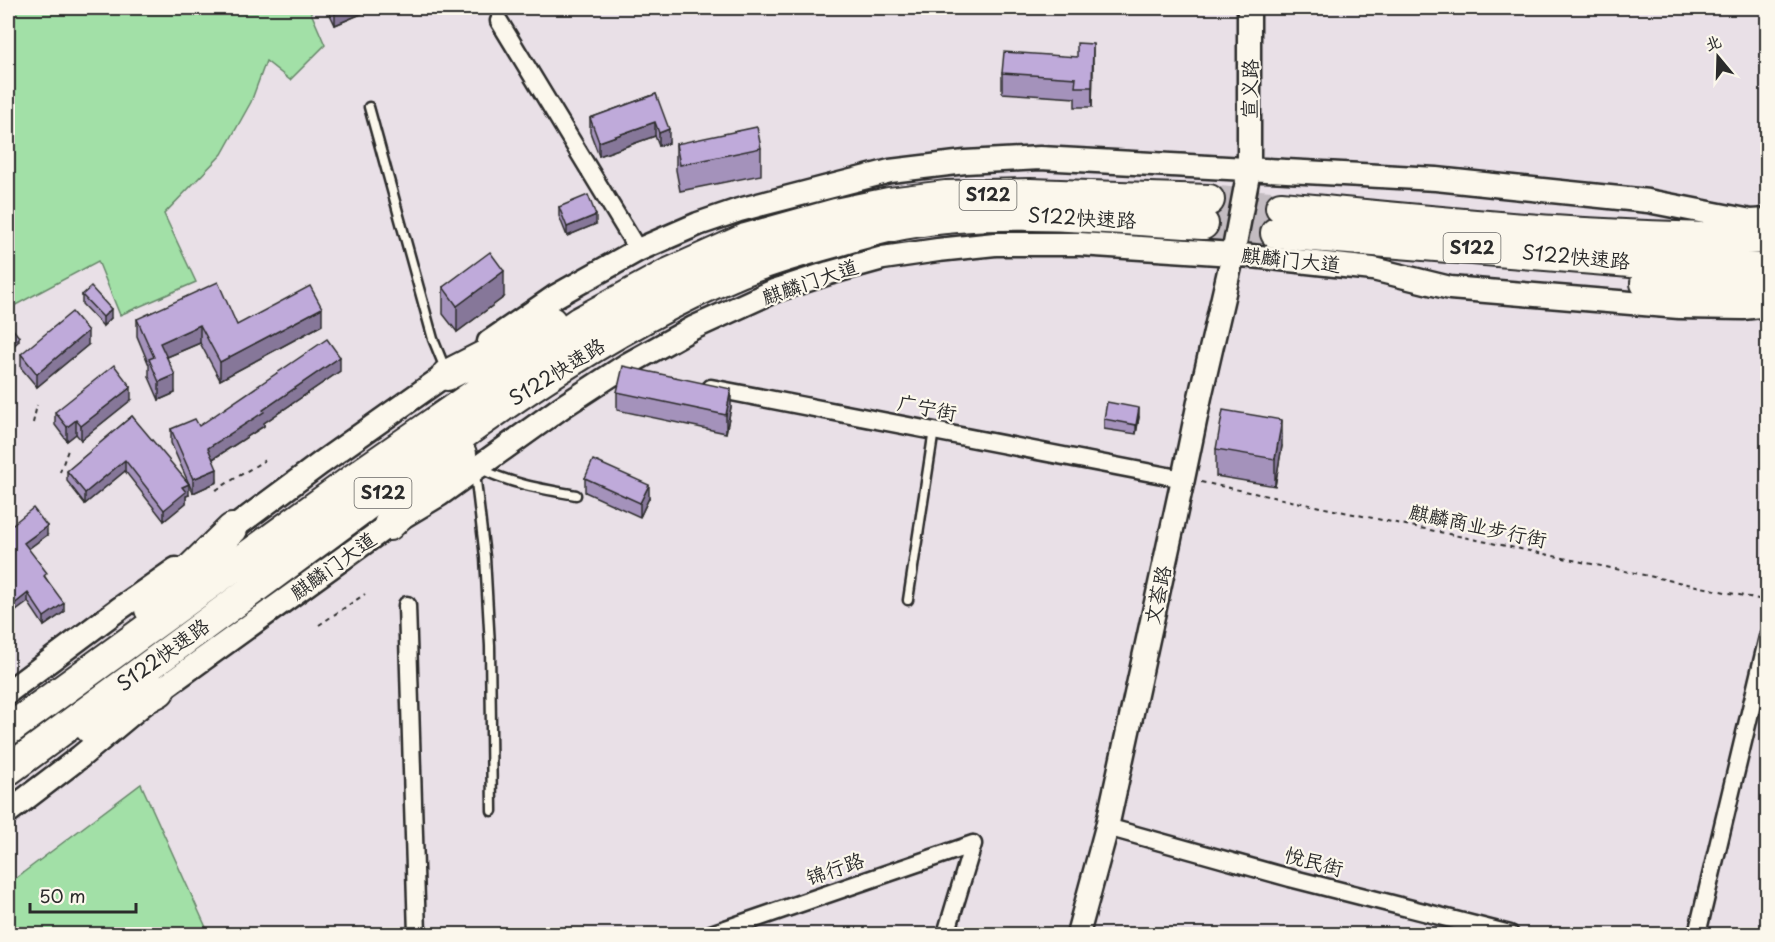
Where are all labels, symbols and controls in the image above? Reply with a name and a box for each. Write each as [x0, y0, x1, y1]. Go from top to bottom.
north arrow [1688, 27, 1748, 87]
text: 北 [1701, 28, 1724, 56]
street label: 宣义路 [1233, 58, 1265, 119]
road number: S122 [960, 180, 1016, 210]
street label: S122快速路 [1027, 199, 1138, 235]
road number: S122 [1444, 233, 1500, 263]
street label: S122快速路 [1521, 236, 1633, 276]
street label: 麒麟门大道 [1240, 239, 1342, 279]
street label: 麒麟门大道 [758, 251, 862, 312]
street label: S122快速路 [502, 329, 611, 413]
street label: 广宁街 [895, 387, 960, 427]
road number: S122 [354, 478, 412, 508]
street label: 麒麟商业步行街 [1407, 496, 1550, 554]
street label: 麒麟门大道 [283, 524, 382, 607]
street label: 文荟路 [1136, 561, 1178, 627]
street label: S122快速路 [110, 610, 216, 698]
street label: 悦民街 [1281, 839, 1347, 883]
street label: 锦行路 [801, 844, 869, 892]
scale bar [30, 876, 136, 914]
text: 50 m [39, 882, 86, 909]

